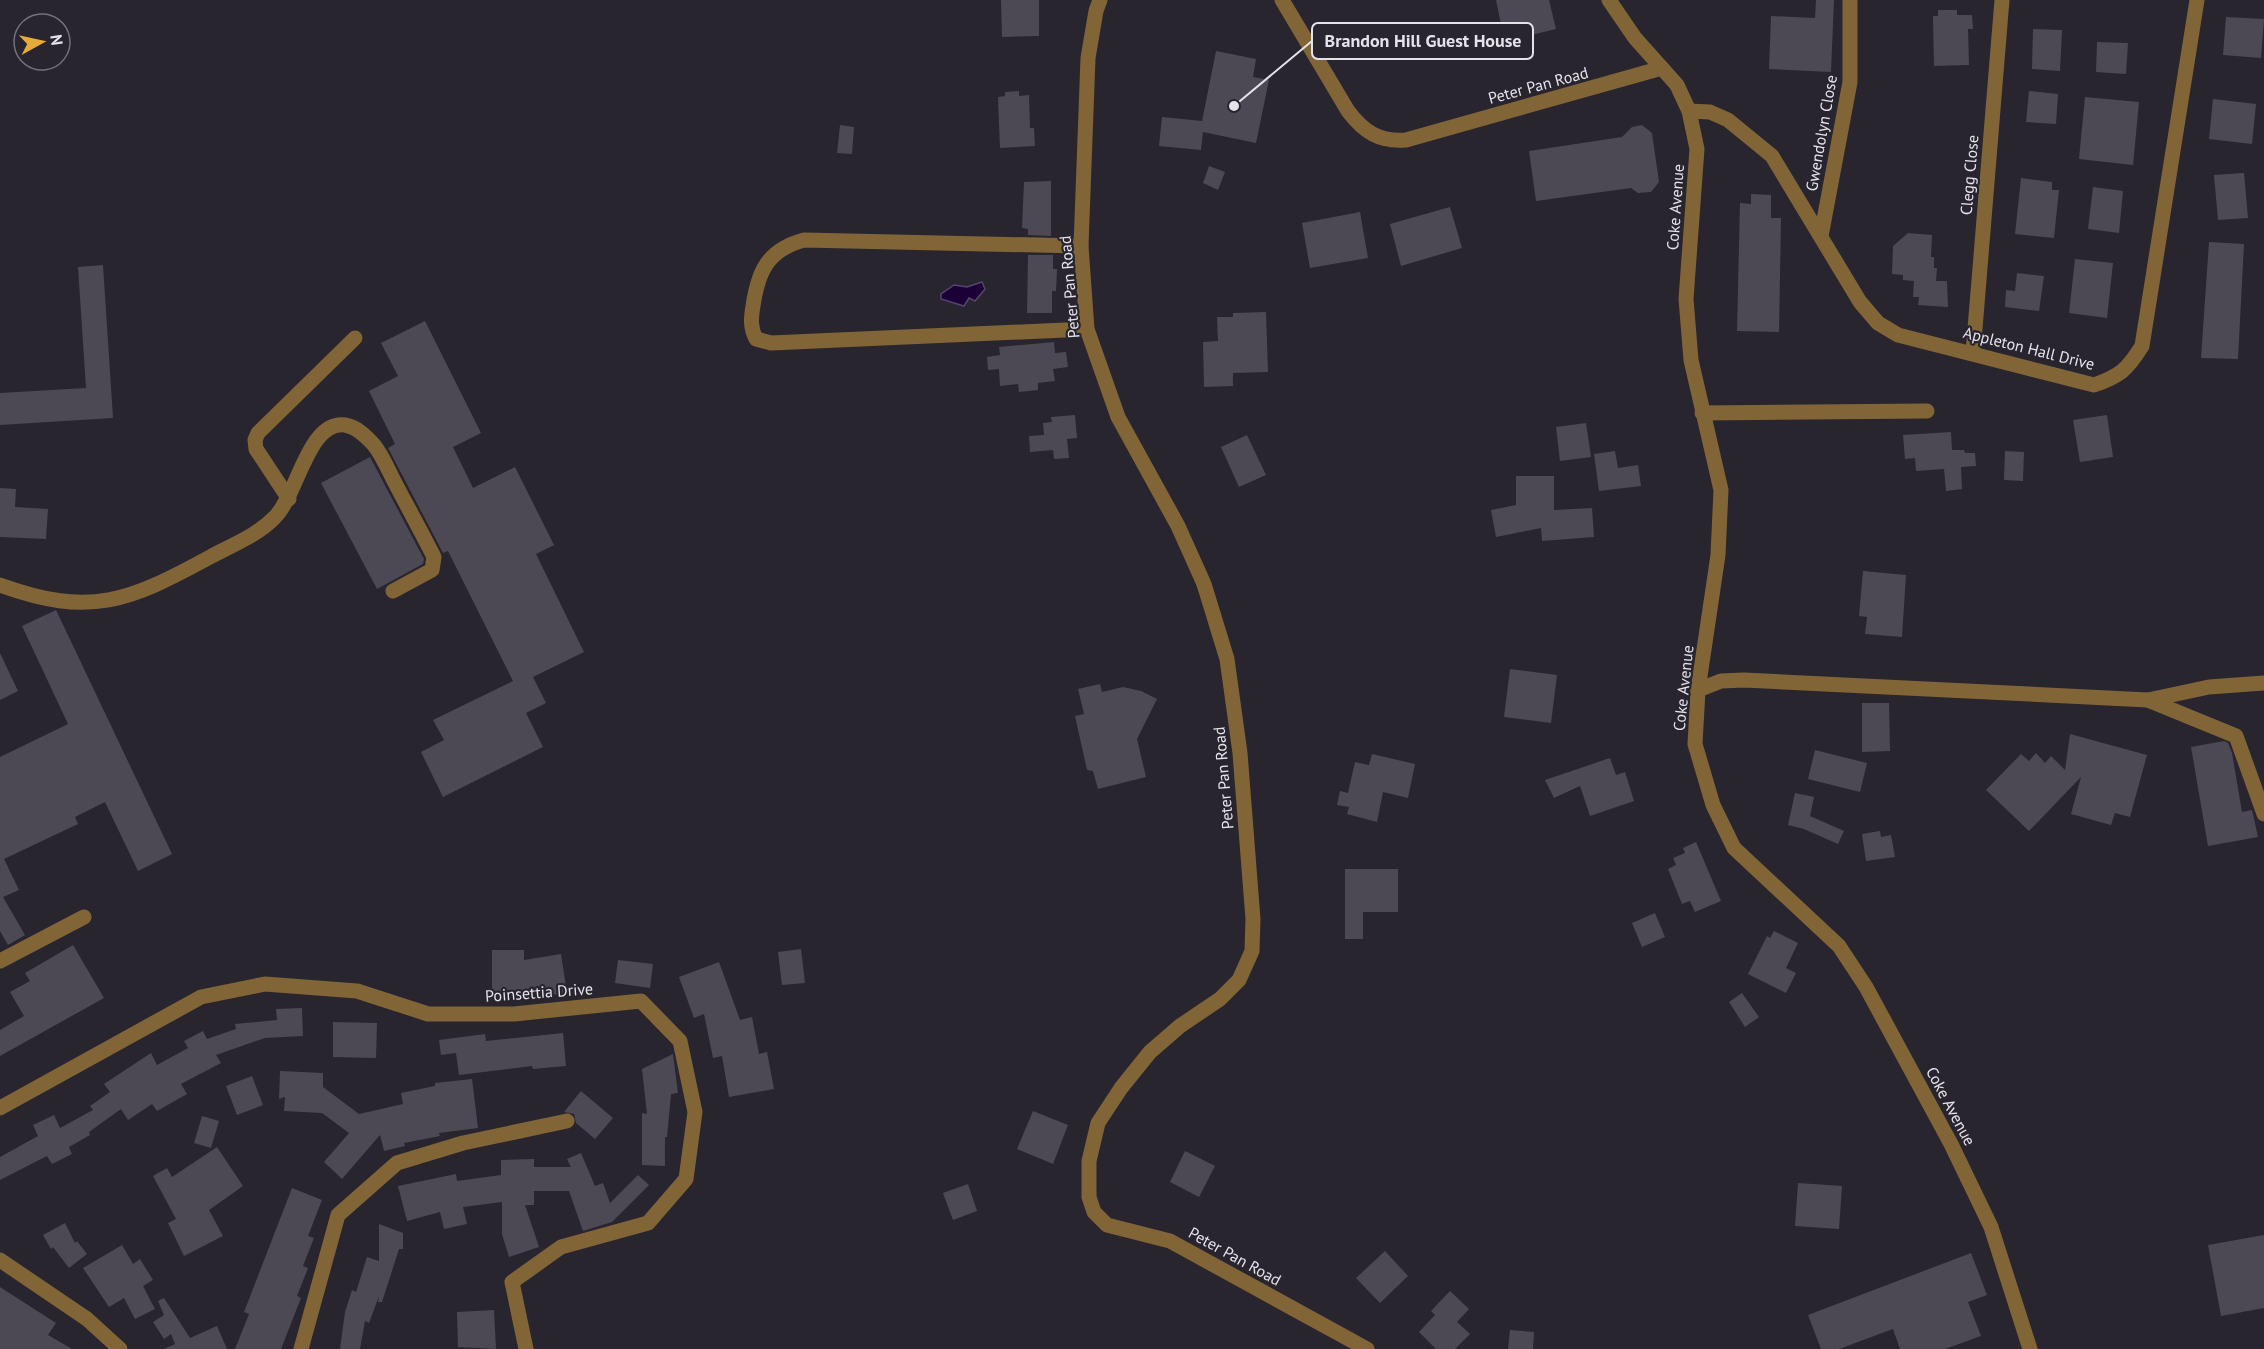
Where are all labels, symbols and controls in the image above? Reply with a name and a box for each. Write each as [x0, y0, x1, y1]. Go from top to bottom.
north arrow [12, 12, 72, 72]
callout: Brandon Hill Guest House [1312, 23, 1533, 59]
text: Brandon Hill Guest House [1325, 29, 1521, 52]
text: N [46, 33, 67, 47]
street label: Peter Pan Road [1486, 62, 1590, 108]
street label: Gwendolyn Close [1801, 73, 1841, 193]
street label: Clegg Close [1956, 134, 1982, 216]
street label: Coke Avenue [1662, 163, 1688, 251]
street label: Peter Pan Road [1055, 235, 1083, 339]
street label: Appleton Hall Drive [1961, 322, 2097, 374]
street label: Coke Avenue [1669, 644, 1697, 732]
street label: Peter Pan Road [1209, 726, 1237, 830]
street label: Poinsettia Drive [484, 978, 594, 1006]
street label: Coke Avenue [1922, 1063, 1980, 1149]
street label: Peter Pan Road [1185, 1222, 1285, 1290]

